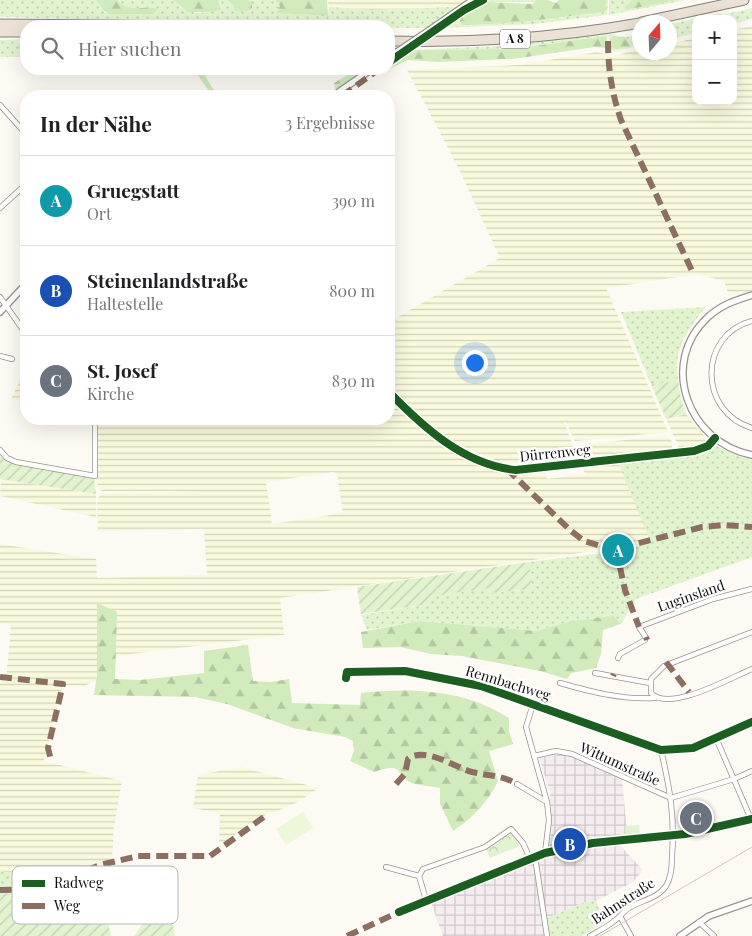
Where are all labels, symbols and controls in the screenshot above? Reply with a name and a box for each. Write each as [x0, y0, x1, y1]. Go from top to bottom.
north arrow [632, 15, 677, 60]
map controls [692, 15, 737, 105]
button: + [692, 15, 737, 60]
search box [20, 20, 395, 75]
road number: A 8 [500, 30, 530, 48]
icon: search [38, 34, 66, 62]
text: Hier suchen [78, 35, 181, 61]
button: − [692, 60, 737, 105]
text: In der Nähe [40, 109, 152, 137]
text: 3 Ergebnisse [285, 112, 375, 133]
text: Gruegstatt [87, 177, 179, 203]
text: A [51, 190, 61, 211]
text: 390 m [332, 190, 375, 211]
text: Ort [87, 203, 112, 224]
text: Steinenlandstraße [87, 267, 248, 293]
text: B [51, 280, 61, 301]
text: 800 m [329, 280, 375, 301]
text: Haltestelle [87, 293, 163, 314]
your location [462, 350, 488, 376]
text: St. Josef [87, 357, 157, 383]
text: C [50, 370, 62, 391]
text: 830 m [332, 370, 375, 391]
text: Kirche [87, 383, 134, 404]
street label: Dürrenweg [519, 439, 592, 466]
pin: A [602, 531, 634, 569]
street label: Luginsland [655, 575, 727, 616]
street label: Rennbachweg [463, 661, 553, 705]
street label: Wittumstraße [576, 737, 663, 790]
pin: C [680, 799, 712, 837]
pin: B [554, 825, 586, 863]
legend [12, 866, 178, 924]
text: Radweg [54, 873, 104, 892]
street label: Bahnstraße [587, 873, 658, 928]
text: Weg [53, 896, 81, 915]

